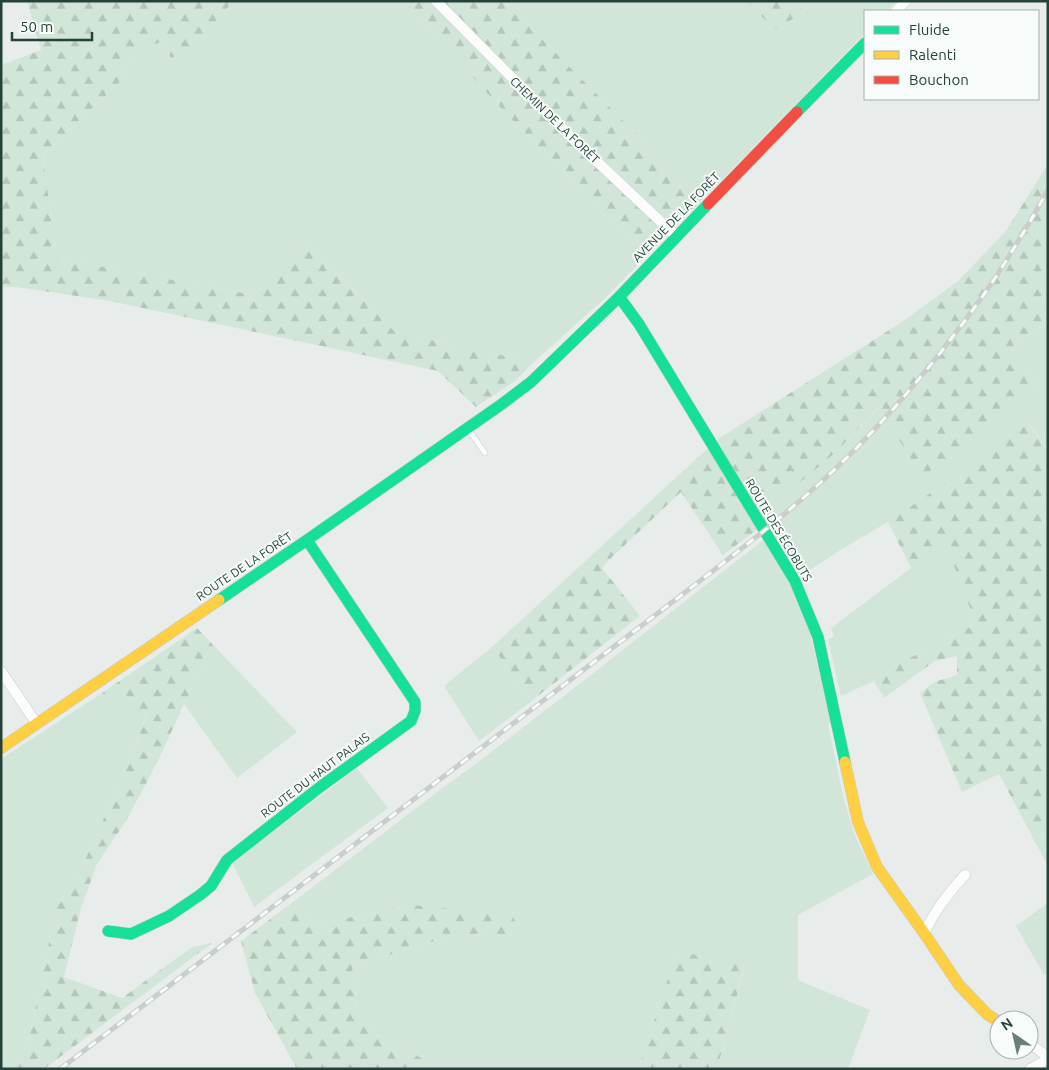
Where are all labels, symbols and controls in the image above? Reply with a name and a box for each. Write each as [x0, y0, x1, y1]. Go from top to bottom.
scale bar [12, 10, 92, 42]
legend [864, 10, 1039, 100]
text: 50 m [20, 18, 53, 35]
text: Fluide [909, 21, 950, 38]
text: Ralenti [909, 46, 956, 63]
text: Bouchon [909, 71, 969, 88]
street label: CHEMIN DE LA FORÊT [508, 74, 602, 166]
street label: AVENUE DE LA FORÊT [630, 169, 722, 264]
street label: ROUTE DES ÉCOBUTS [743, 476, 815, 584]
street label: ROUTE DE LA FORÊT [194, 529, 295, 603]
street label: ROUTE DU HAUT PALAIS [258, 730, 372, 820]
north arrow [989, 1010, 1039, 1060]
text: N [998, 1015, 1016, 1034]

